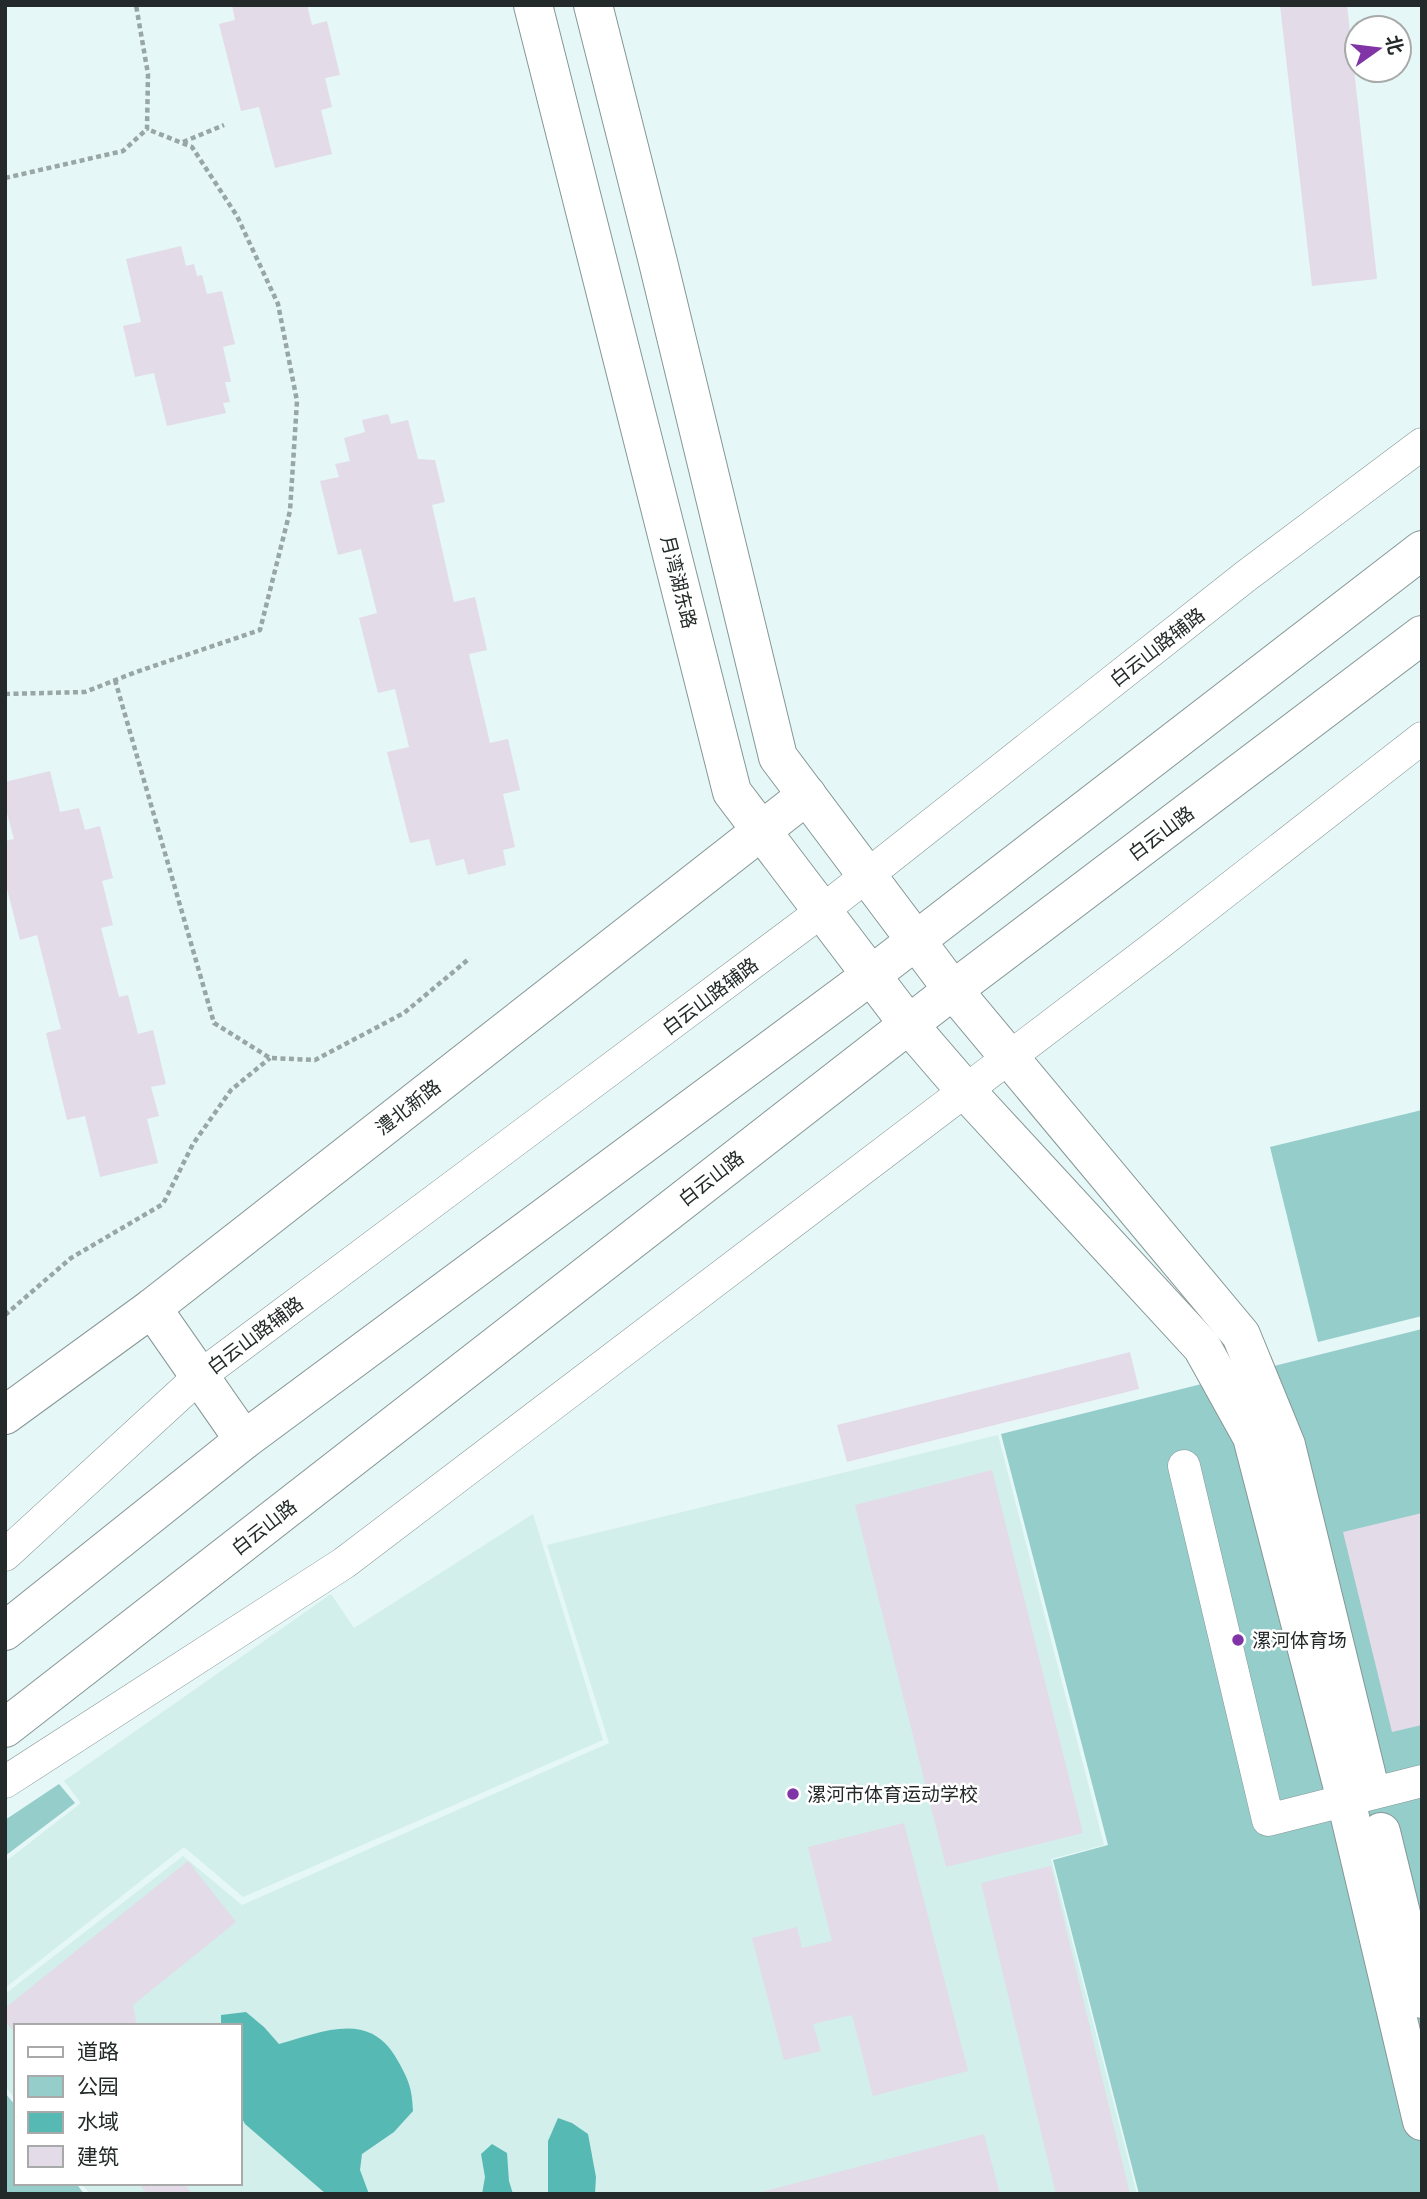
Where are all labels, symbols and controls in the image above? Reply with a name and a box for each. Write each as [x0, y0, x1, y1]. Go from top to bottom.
north arrow [1343, 14, 1413, 84]
text: 北 [1381, 33, 1408, 57]
street label: 月湾湖东路 [656, 533, 702, 631]
street label: 白云山路辅路 [1105, 602, 1209, 692]
street label: 白云山路 [1123, 801, 1199, 865]
street label: 白云山路辅路 [657, 952, 763, 1040]
street label: 澧北新路 [371, 1074, 445, 1140]
street label: 白云山路 [674, 1145, 748, 1211]
street label: 白云山路辅路 [202, 1291, 308, 1379]
street label: 白云山路 [227, 1494, 301, 1560]
place label: 漯河体育场 [1252, 1628, 1347, 1652]
marker: 漯河体育场 [1230, 1632, 1246, 1648]
place label: 漯河市体育运动学校 [807, 1782, 978, 1806]
marker: 漯河市体育运动学校 [785, 1786, 801, 1802]
legend [14, 2024, 242, 2185]
text: 道路 [77, 2037, 119, 2065]
text: 公园 [77, 2072, 119, 2100]
text: 水域 [77, 2107, 119, 2135]
text: 建筑 [77, 2142, 119, 2170]

